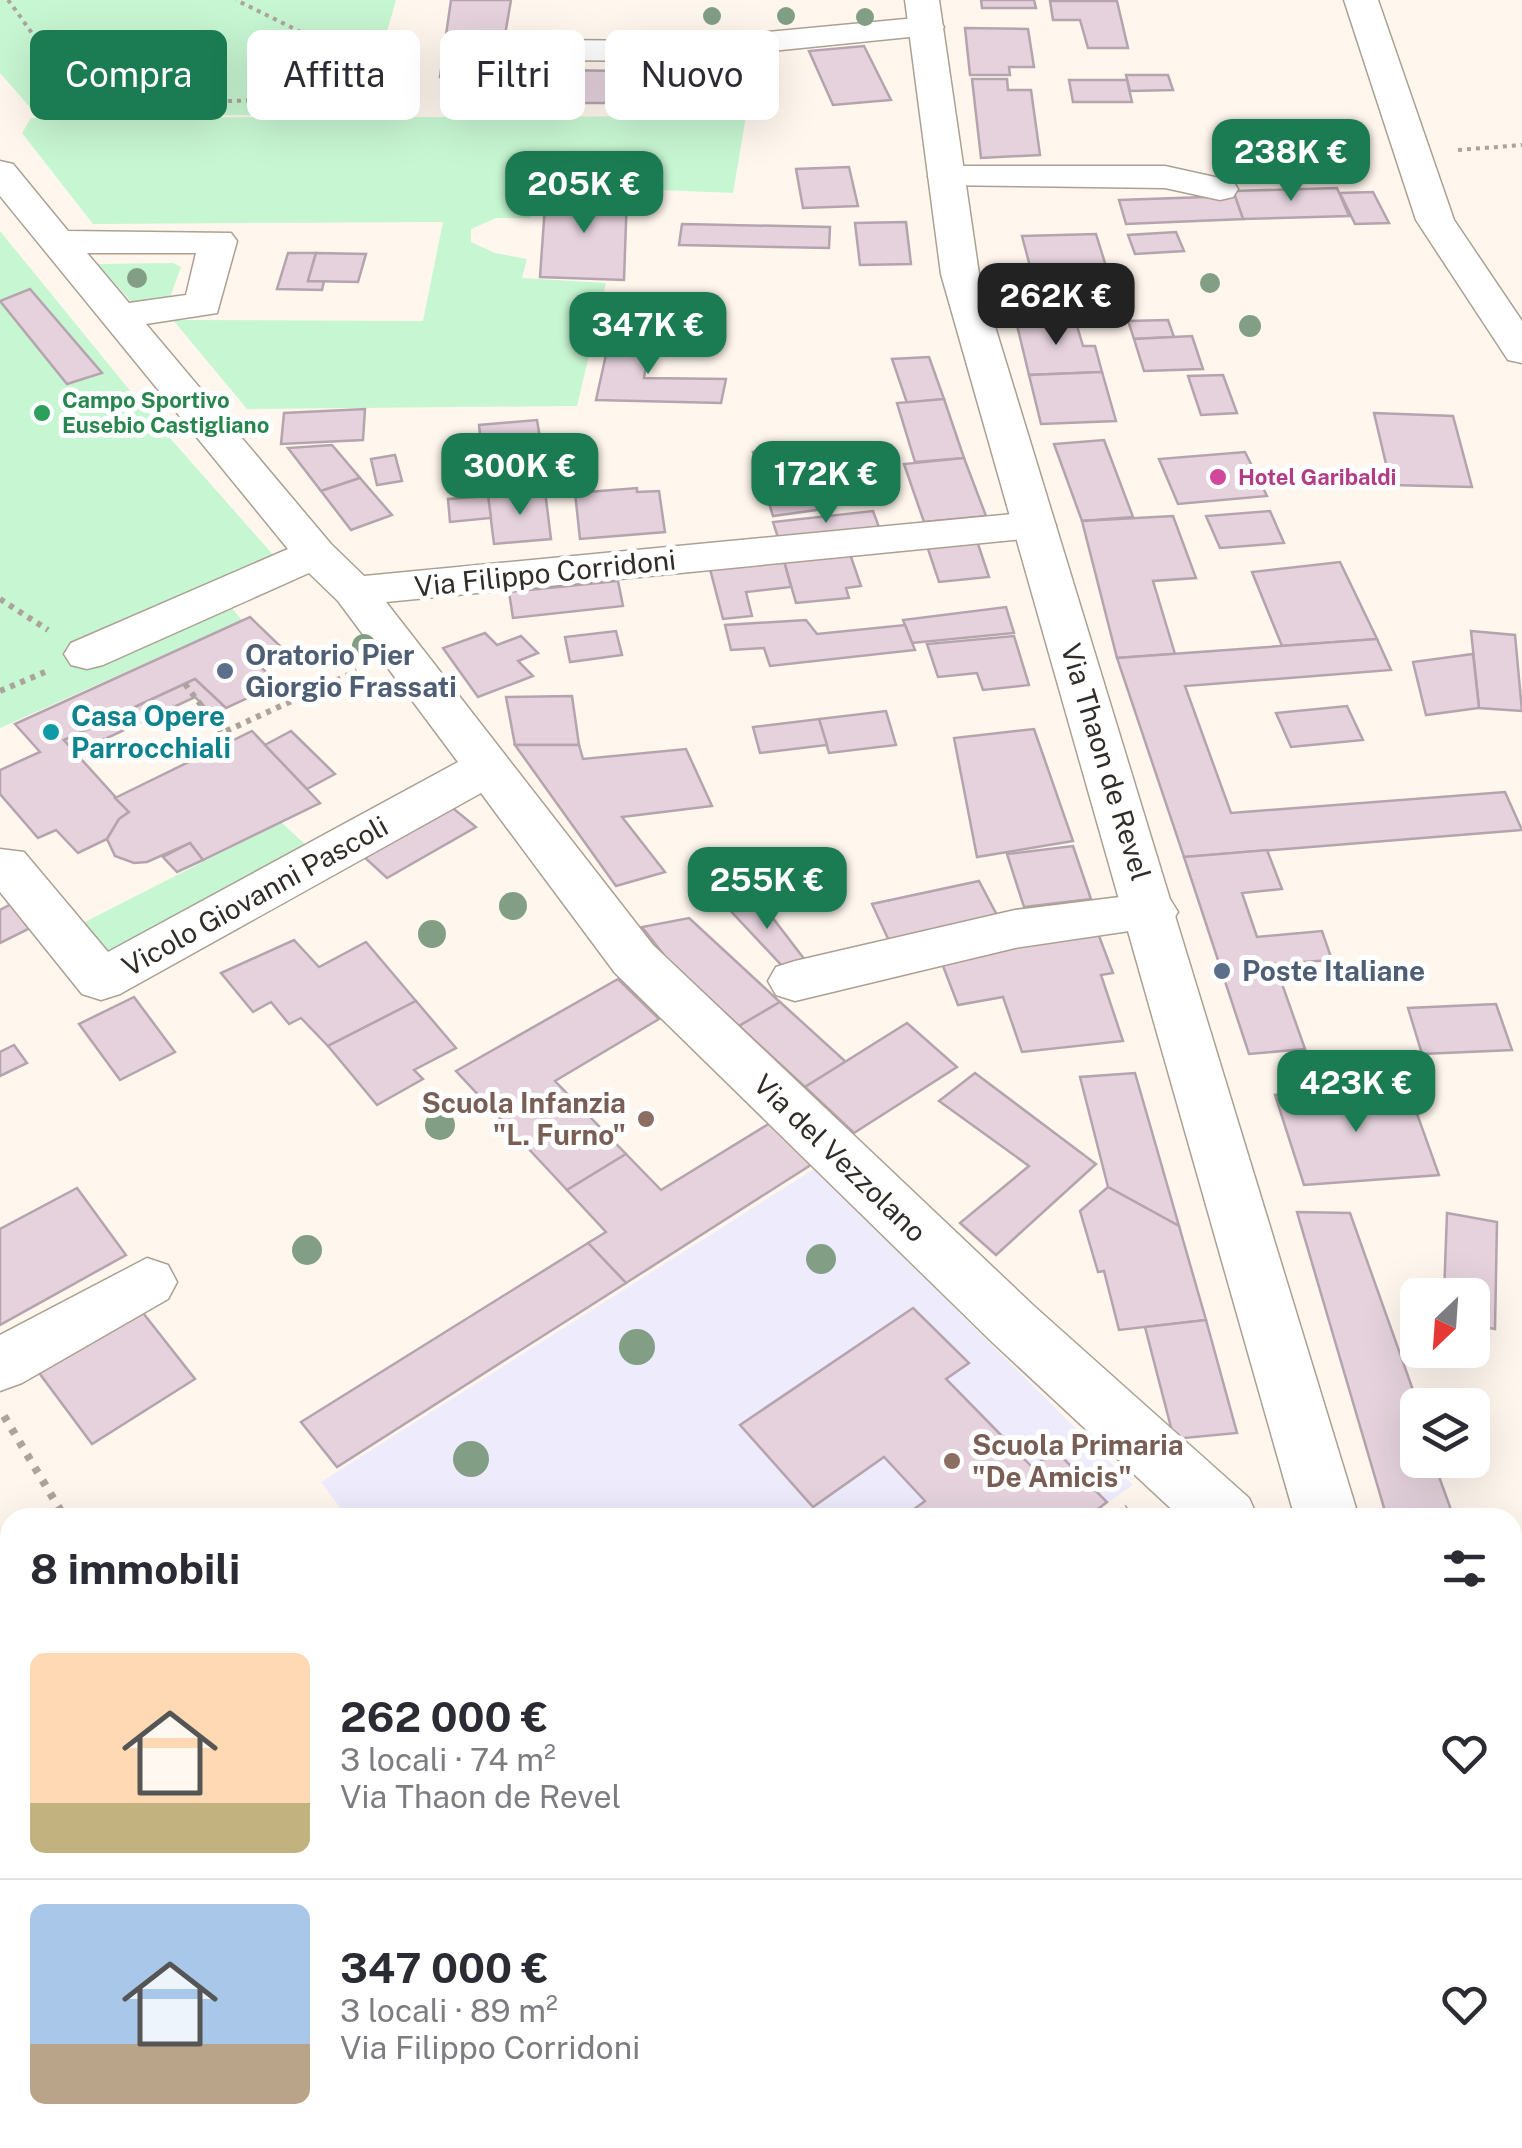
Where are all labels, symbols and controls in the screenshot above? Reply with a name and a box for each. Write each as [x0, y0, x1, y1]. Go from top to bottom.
chip: Compra [30, 30, 227, 120]
chip: Affitta [247, 30, 420, 120]
chip: Filtri [440, 30, 585, 120]
chip: Nuovo [605, 30, 779, 120]
pin: 238K € [1210, 119, 1372, 204]
text: 238K € [1234, 133, 1348, 170]
pin: 205K € [503, 151, 665, 236]
text: 205K € [527, 165, 641, 202]
pin: 262K € [975, 263, 1137, 348]
text: 262K € [1000, 277, 1112, 314]
pin: 347K € [567, 292, 729, 377]
text: 347K € [591, 306, 705, 343]
place label: Campo Sportivo Eusebio Castigliano [62, 387, 269, 438]
marker: Campo Sportivo Eusebio Castigliano [31, 402, 53, 424]
pin: 300K € [439, 433, 601, 518]
pin: 172K € [745, 441, 907, 526]
text: 300K € [463, 447, 577, 484]
text: 172K € [773, 455, 879, 492]
place label: Hotel Garibaldi [1238, 464, 1396, 490]
marker: Hotel Garibaldi [1207, 466, 1229, 488]
street label: Via Filippo Corridoni [413, 542, 677, 603]
place label: Oratorio Pier Giorgio Frassati [245, 638, 457, 703]
street label: Via Thaon de Revel [1055, 639, 1158, 884]
marker: Oratorio Pier Giorgio Frassati [214, 660, 236, 682]
place label: Casa Opere Parrocchiali [71, 699, 231, 764]
marker: Casa Opere Parrocchiali [40, 721, 62, 743]
street label: Vicolo Giovanni Pascoli [116, 809, 393, 982]
pin: 255K € [686, 847, 848, 932]
text: 255K € [710, 861, 824, 898]
place label: Poste Italiane [1242, 954, 1425, 987]
marker: Poste Italiane [1211, 960, 1233, 982]
pin: 423K € [1275, 1050, 1437, 1135]
text: 423K € [1299, 1064, 1413, 1101]
street label: Via del Vezzolano [747, 1067, 933, 1248]
place label: Scuola Infanzia "L. Furno" [421, 1086, 626, 1151]
marker: Scuola Infanzia "L. Furno" [635, 1108, 657, 1130]
north arrow [1400, 1278, 1490, 1368]
map controls [1400, 1278, 1490, 1478]
button: layers [1400, 1388, 1490, 1478]
place label: Scuola Primaria "De Amicis" [972, 1428, 1184, 1493]
marker: Scuola Primaria "De Amicis" [941, 1450, 963, 1472]
icon: filters [1437, 1541, 1492, 1596]
text: 8 immobili [30, 1544, 240, 1593]
text: 262 000 € [340, 1692, 548, 1741]
icon: home [110, 1693, 230, 1813]
icon: heart [1437, 1726, 1492, 1781]
text: 3 locali · 74 m² [340, 1741, 556, 1778]
text: Via Thaon de Revel [340, 1778, 621, 1815]
text: 347 000 € [340, 1943, 549, 1992]
icon: home [110, 1944, 230, 2064]
icon: heart [1437, 1977, 1492, 2032]
text: 3 locali · 89 m² [340, 1992, 558, 2029]
text: Via Filippo Corridoni [340, 2029, 640, 2066]

